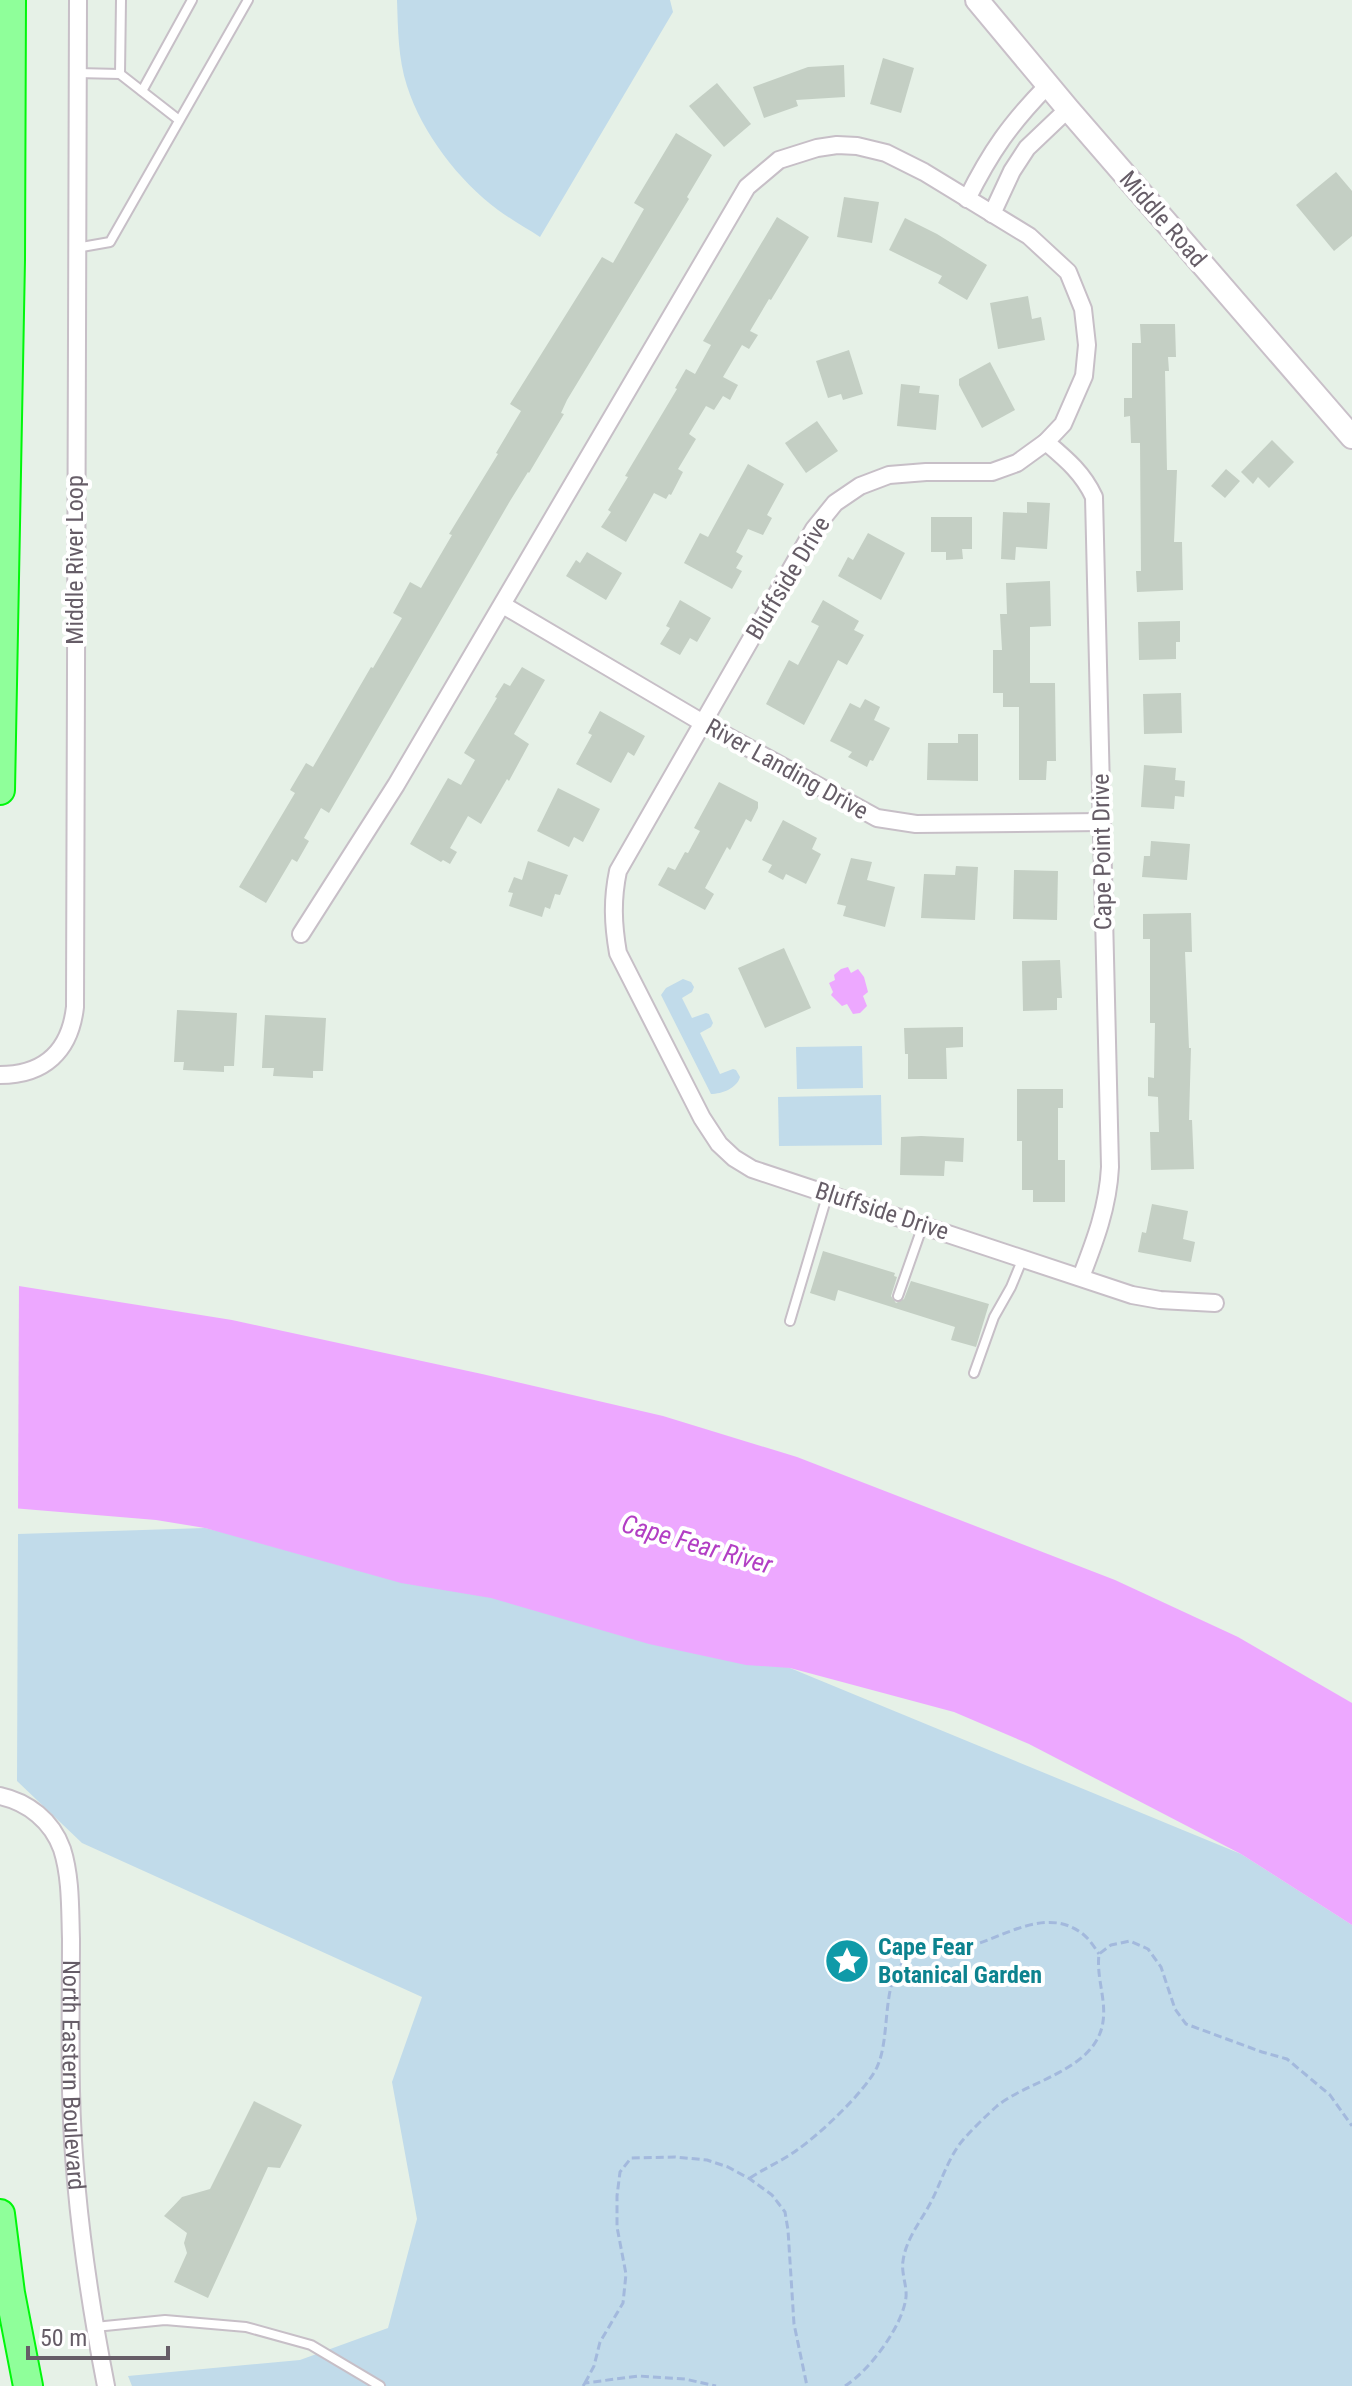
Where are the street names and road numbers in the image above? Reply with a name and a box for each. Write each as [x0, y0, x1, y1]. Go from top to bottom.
street label: Middle Road [1114, 165, 1212, 273]
street label: Middle River Loop [61, 475, 89, 645]
street label: Bluffside Drive [740, 511, 836, 645]
street label: River Landing Drive [701, 713, 873, 825]
street label: Cape Point Drive [1087, 774, 1117, 930]
street label: Bluffside Drive [812, 1176, 952, 1246]
street label: North Eastern Boulevard [57, 1960, 91, 2191]

